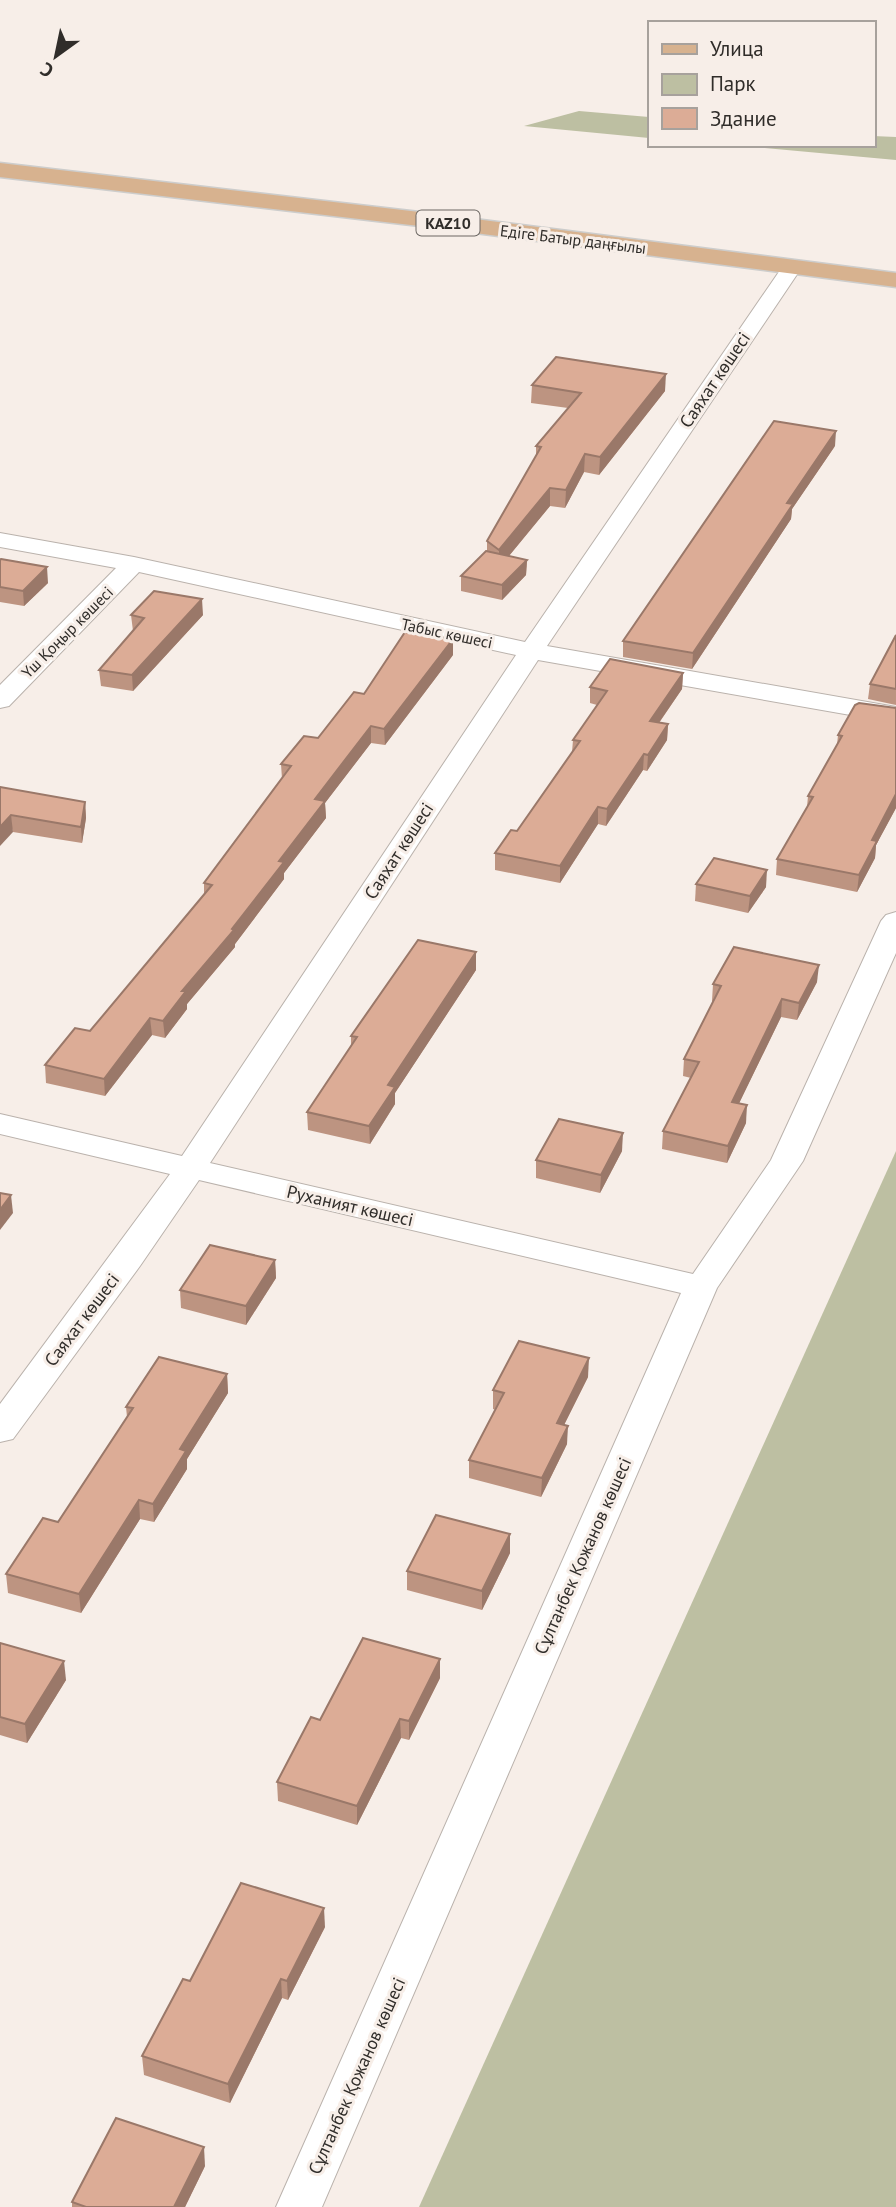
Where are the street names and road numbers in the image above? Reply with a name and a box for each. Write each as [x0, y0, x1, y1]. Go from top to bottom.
road number: KAZ10 [416, 210, 480, 236]
street label: Едіге Батыр даңғылы [499, 220, 647, 258]
street label: Саяхат көшесі [674, 327, 755, 432]
street label: Үш Қоңыр көшесі [17, 582, 117, 682]
street label: Табыс көшесі [399, 614, 495, 652]
street label: Саяхат көшесі [359, 798, 438, 903]
street label: Руханият көшесі [285, 1180, 416, 1231]
street label: Саяхат көшесі [39, 1269, 124, 1371]
street label: Сұлтанбек Қожанов көшесі [529, 1454, 636, 1658]
street label: Сұлтанбек Қожанов көшесі [303, 1974, 410, 2178]

